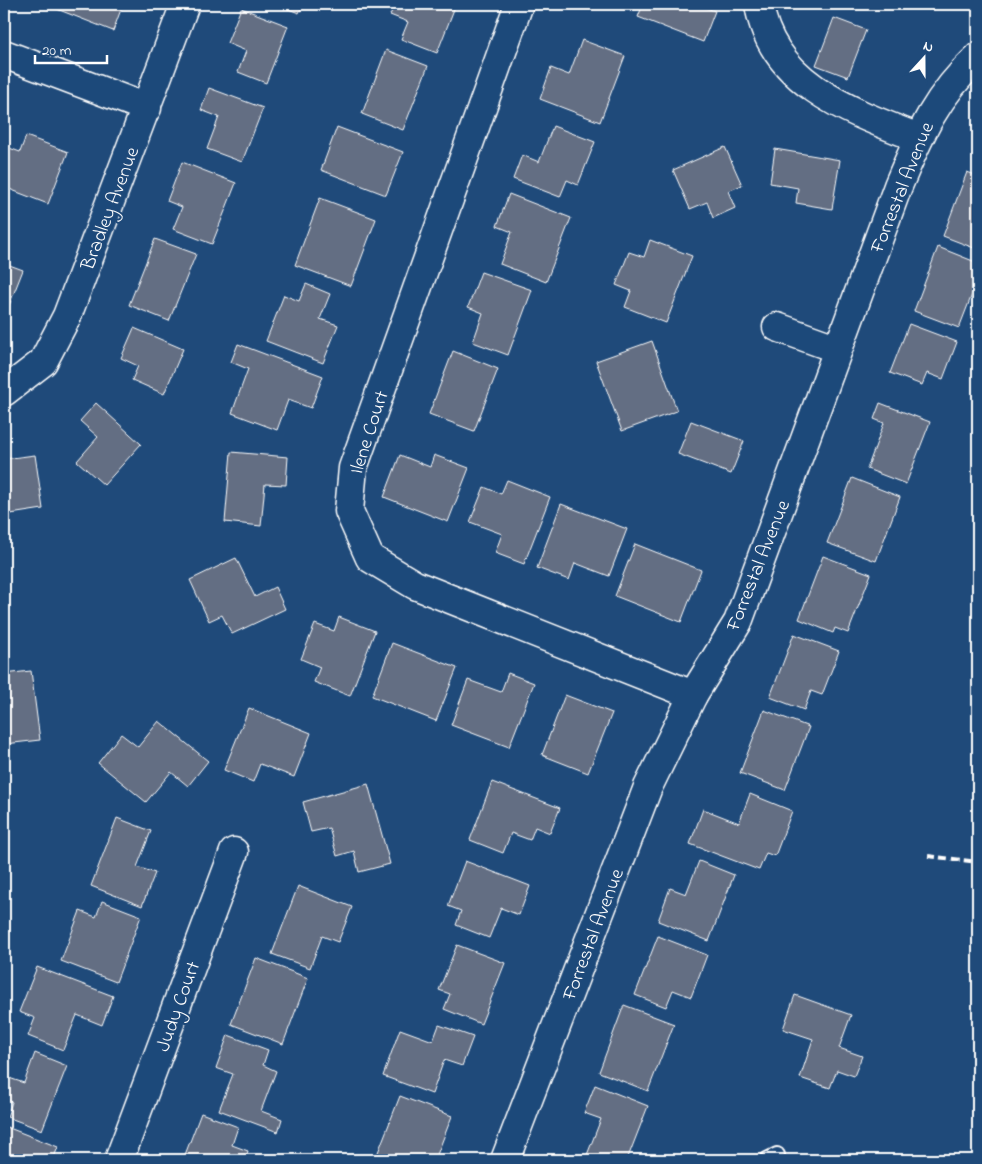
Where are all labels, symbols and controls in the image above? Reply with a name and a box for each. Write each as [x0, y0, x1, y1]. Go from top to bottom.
scale bar [35, 32, 108, 64]
north arrow [900, 32, 950, 82]
text: N [920, 36, 936, 59]
text: 20 m [42, 40, 72, 62]
street label: Forrestal Avenue [864, 118, 943, 259]
street label: Bradley Avenue [74, 143, 148, 276]
street label: Ilene Court [343, 387, 398, 478]
street label: Forrestal Avenue [720, 496, 799, 637]
street label: Forrestal Avenue [556, 865, 633, 1006]
street label: Judy Court [150, 957, 209, 1056]

